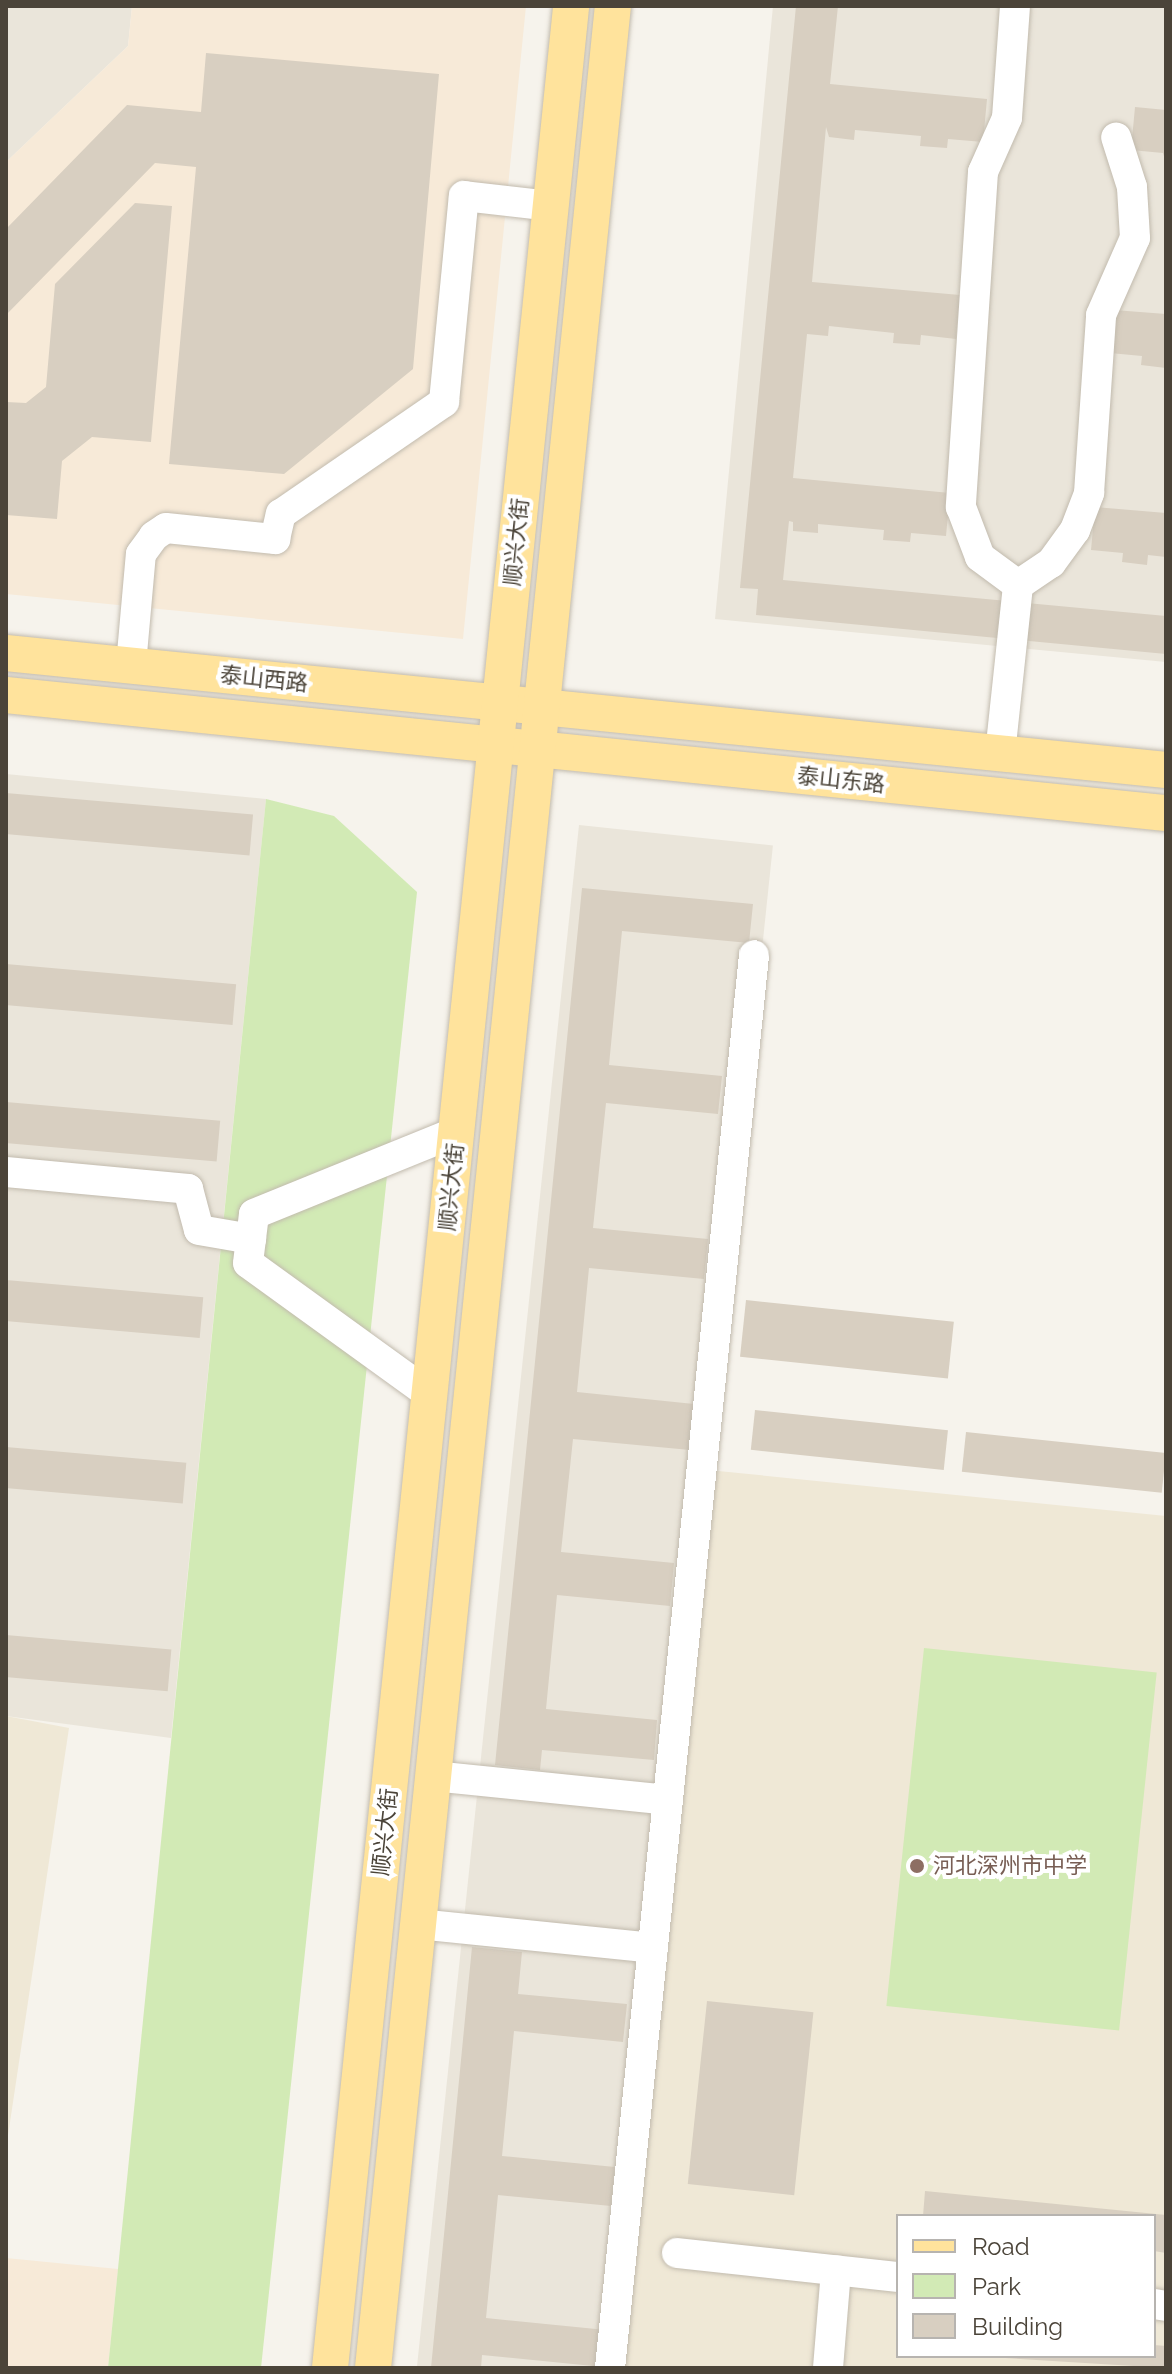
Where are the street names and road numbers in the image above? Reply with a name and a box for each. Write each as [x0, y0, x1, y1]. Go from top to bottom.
street label: 顺兴大街 [498, 497, 534, 587]
street label: 泰山西路 [219, 661, 309, 697]
street label: 泰山东路 [796, 762, 886, 798]
street label: 顺兴大街 [433, 1142, 469, 1232]
street label: 顺兴大街 [367, 1787, 403, 1877]

